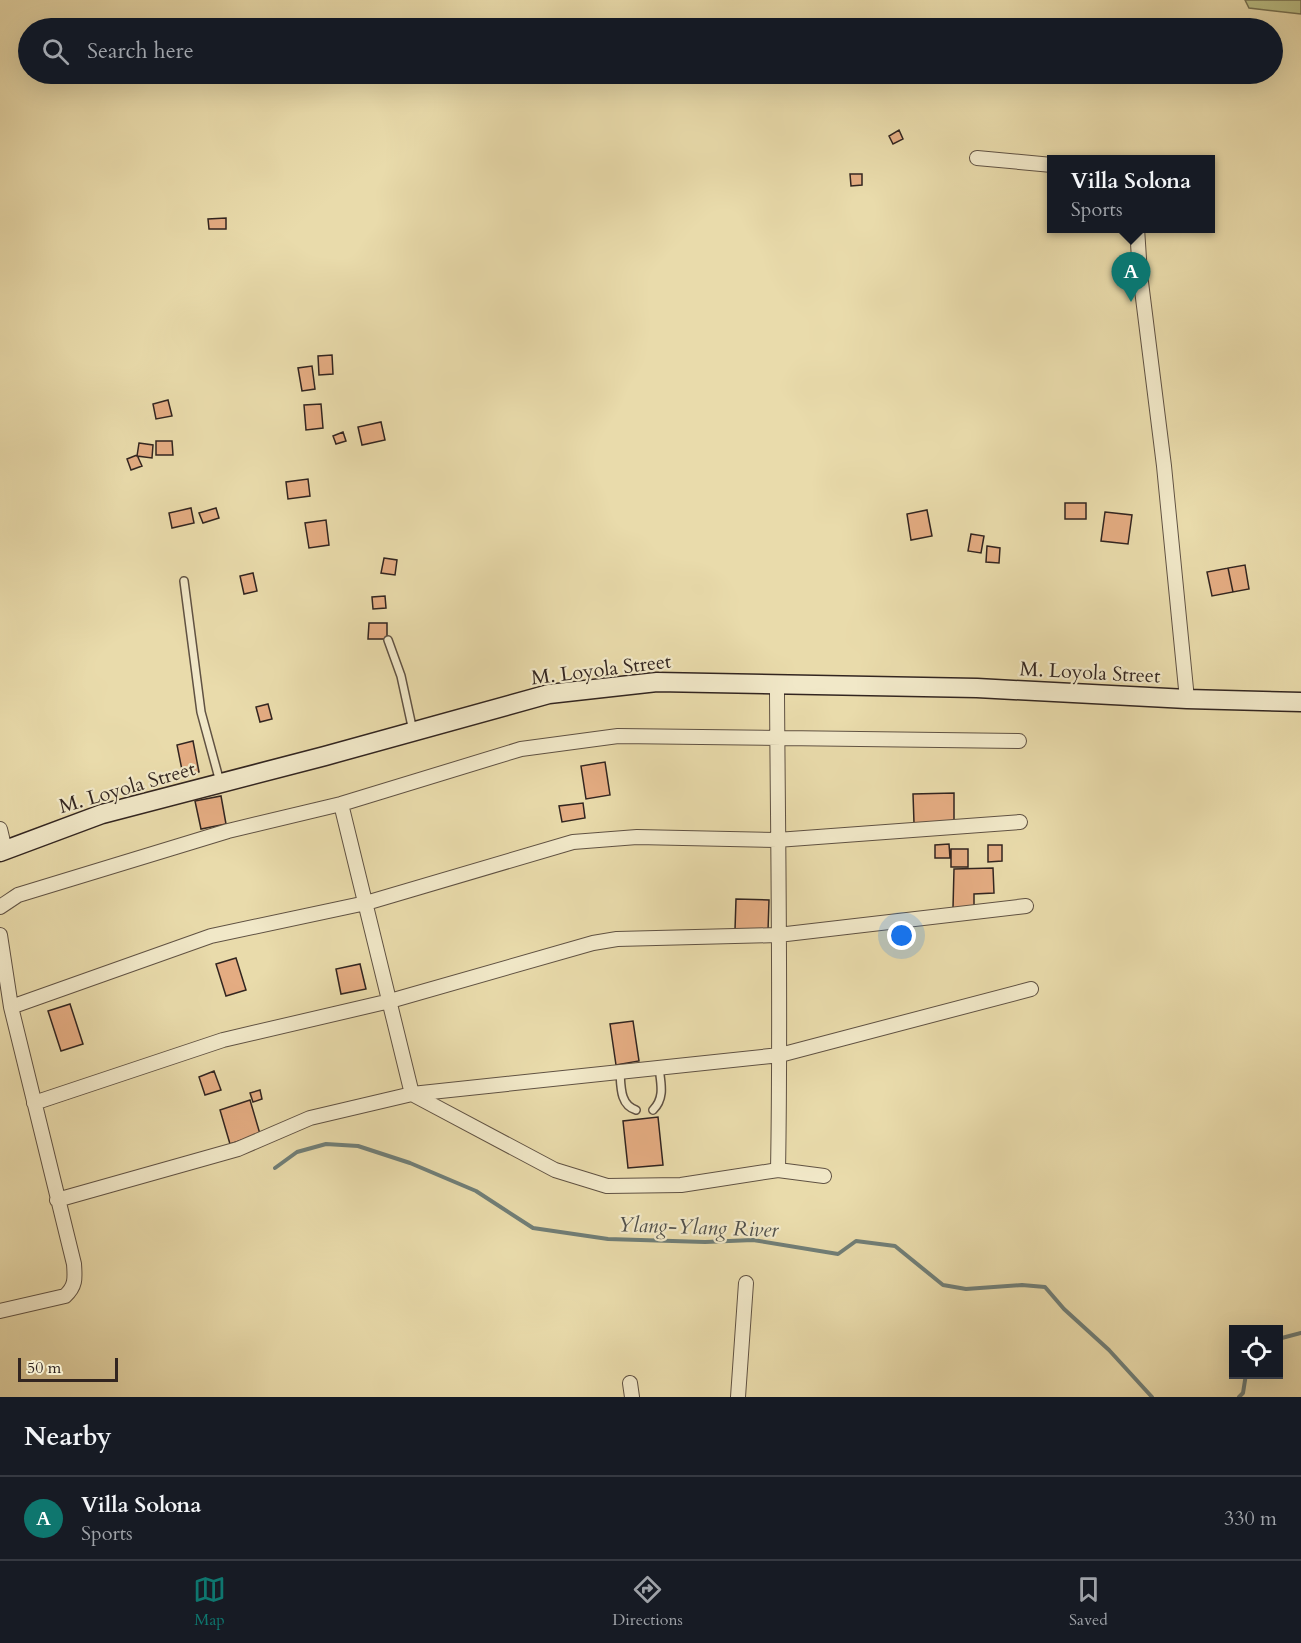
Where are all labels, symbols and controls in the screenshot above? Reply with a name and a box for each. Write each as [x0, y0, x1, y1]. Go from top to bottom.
search box [18, 18, 1283, 84]
icon: search [39, 35, 72, 68]
text: Search here [87, 36, 194, 66]
popup [1047, 155, 1215, 233]
text: Villa Solona [1071, 166, 1191, 196]
text: Sports [1071, 196, 1123, 223]
pin: A [1112, 252, 1150, 302]
street label: M. Loyola Street [530, 647, 673, 691]
street label: M. Loyola Street [1019, 655, 1162, 690]
street label: M. Loyola Street [56, 755, 199, 820]
your location [887, 921, 916, 950]
water label: Ylang-Ylang River [617, 1210, 780, 1245]
map controls [1229, 1325, 1283, 1379]
button: locate [1229, 1325, 1283, 1379]
scale bar [18, 1355, 118, 1382]
text: 50 m [27, 1357, 61, 1379]
text: Nearby [24, 1419, 112, 1454]
text: Villa Solona [81, 1490, 201, 1520]
text: A [36, 1505, 51, 1532]
text: 330 m [1224, 1505, 1277, 1532]
text: Sports [81, 1520, 133, 1547]
tab: Map [193, 1573, 226, 1631]
tab: Directions [612, 1573, 683, 1631]
tab: Saved [1069, 1573, 1108, 1631]

